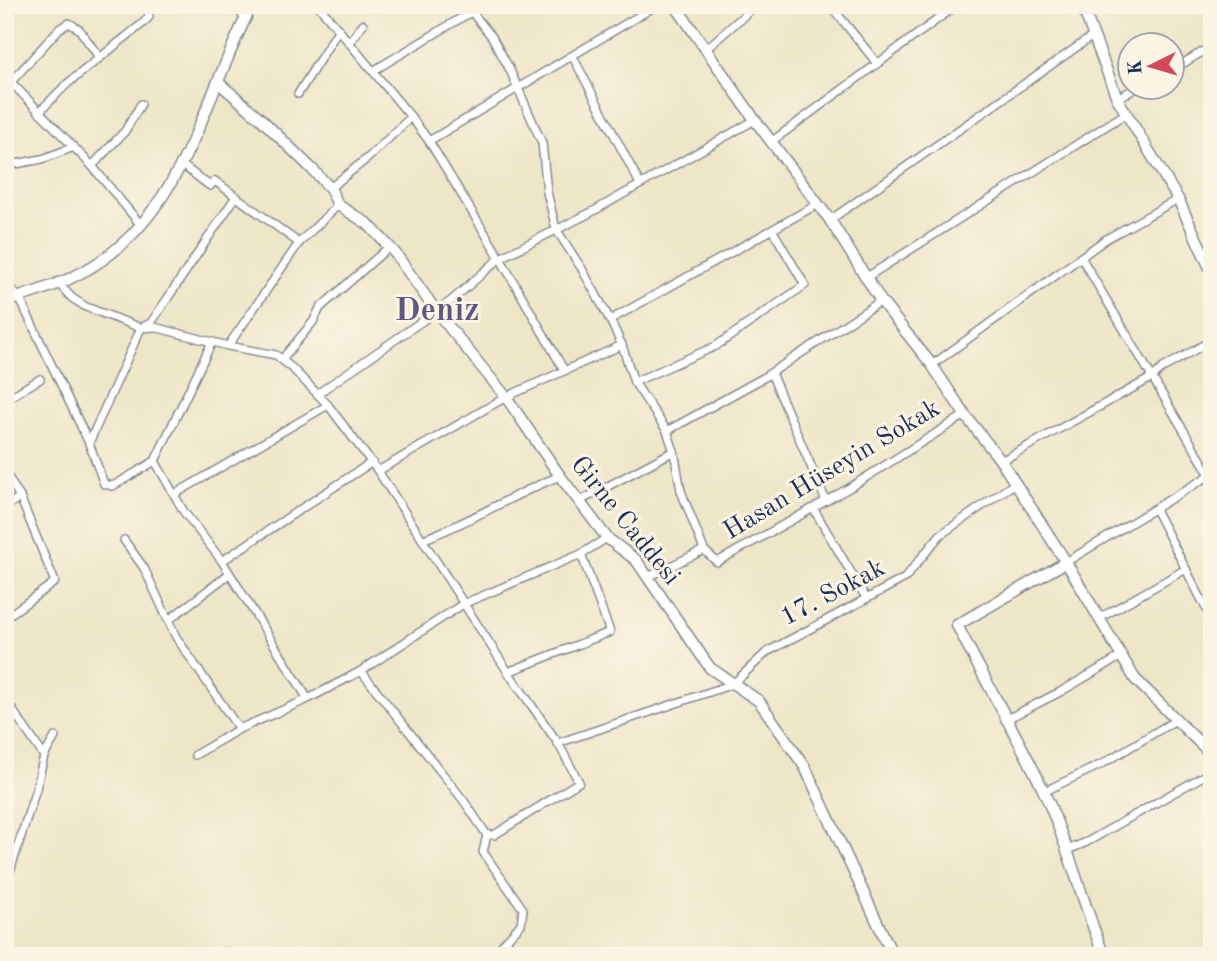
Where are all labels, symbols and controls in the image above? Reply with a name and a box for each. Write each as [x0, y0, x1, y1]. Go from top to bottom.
north arrow [1116, 32, 1186, 102]
text: K [1126, 59, 1147, 75]
district label: Deniz [395, 295, 479, 328]
street label: Hasan Hüseyin Sokak [719, 395, 945, 545]
street label: Girne Caddesi [565, 452, 685, 590]
street label: 17. Sokak [777, 555, 889, 631]

